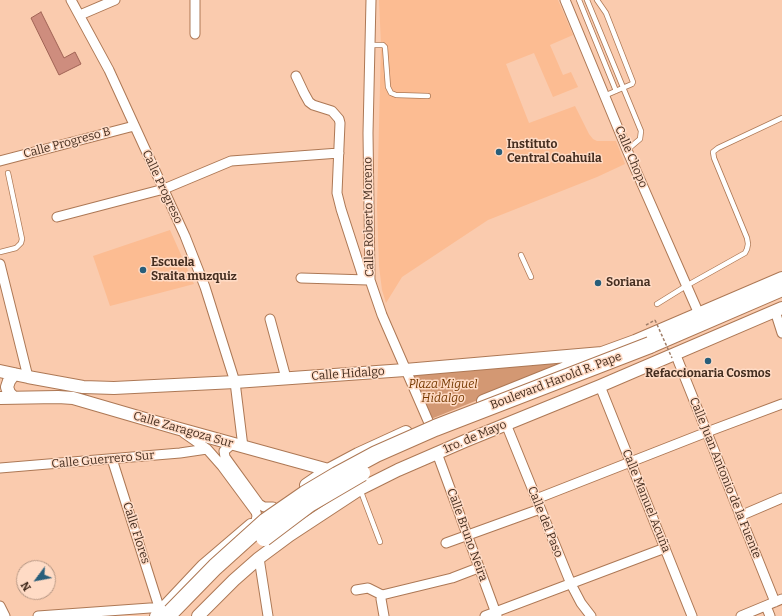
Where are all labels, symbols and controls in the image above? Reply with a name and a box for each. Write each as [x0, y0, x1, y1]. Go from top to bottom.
street label: Calle Progreso B [22, 124, 112, 162]
street label: Calle Chopo [612, 124, 650, 190]
place label: Instituto Central Coahuila [507, 138, 602, 166]
marker: Instituto Central Coahuila [494, 147, 504, 157]
street label: Calle Progreso [139, 148, 185, 226]
street label: Calle Roberto Moreno [361, 157, 377, 277]
place label: Escuela Sraita muzquiz [151, 256, 237, 284]
marker: Escuela Sraita muzquiz [138, 265, 148, 275]
place label: Soriana [606, 276, 651, 290]
marker: Soriana [593, 278, 603, 288]
street label: Boulevard Harold R. Pape [488, 349, 624, 413]
marker: Refaccionaria Cosmos [703, 356, 713, 366]
street label: Calle Hidalgo [311, 364, 385, 384]
place label: Refaccionaria Cosmos [645, 367, 771, 381]
park label: Plaza Miguel Hidalgo [408, 378, 478, 406]
street label: Calle Juan Antonio de la Fuente [686, 395, 764, 561]
street label: Calle Zaragoza Sur [131, 409, 235, 451]
street label: 1ro. de Mayo [441, 417, 509, 457]
street label: Calle Manuel Acuña [619, 447, 673, 555]
street label: Calle Guerrero Sur [51, 448, 155, 472]
street label: Calle del Paso [524, 484, 566, 560]
street label: Calle Bruno Neira [443, 487, 491, 583]
street label: Calle Flores [119, 500, 153, 566]
north arrow [16, 560, 56, 600]
text: N [18, 579, 34, 593]

